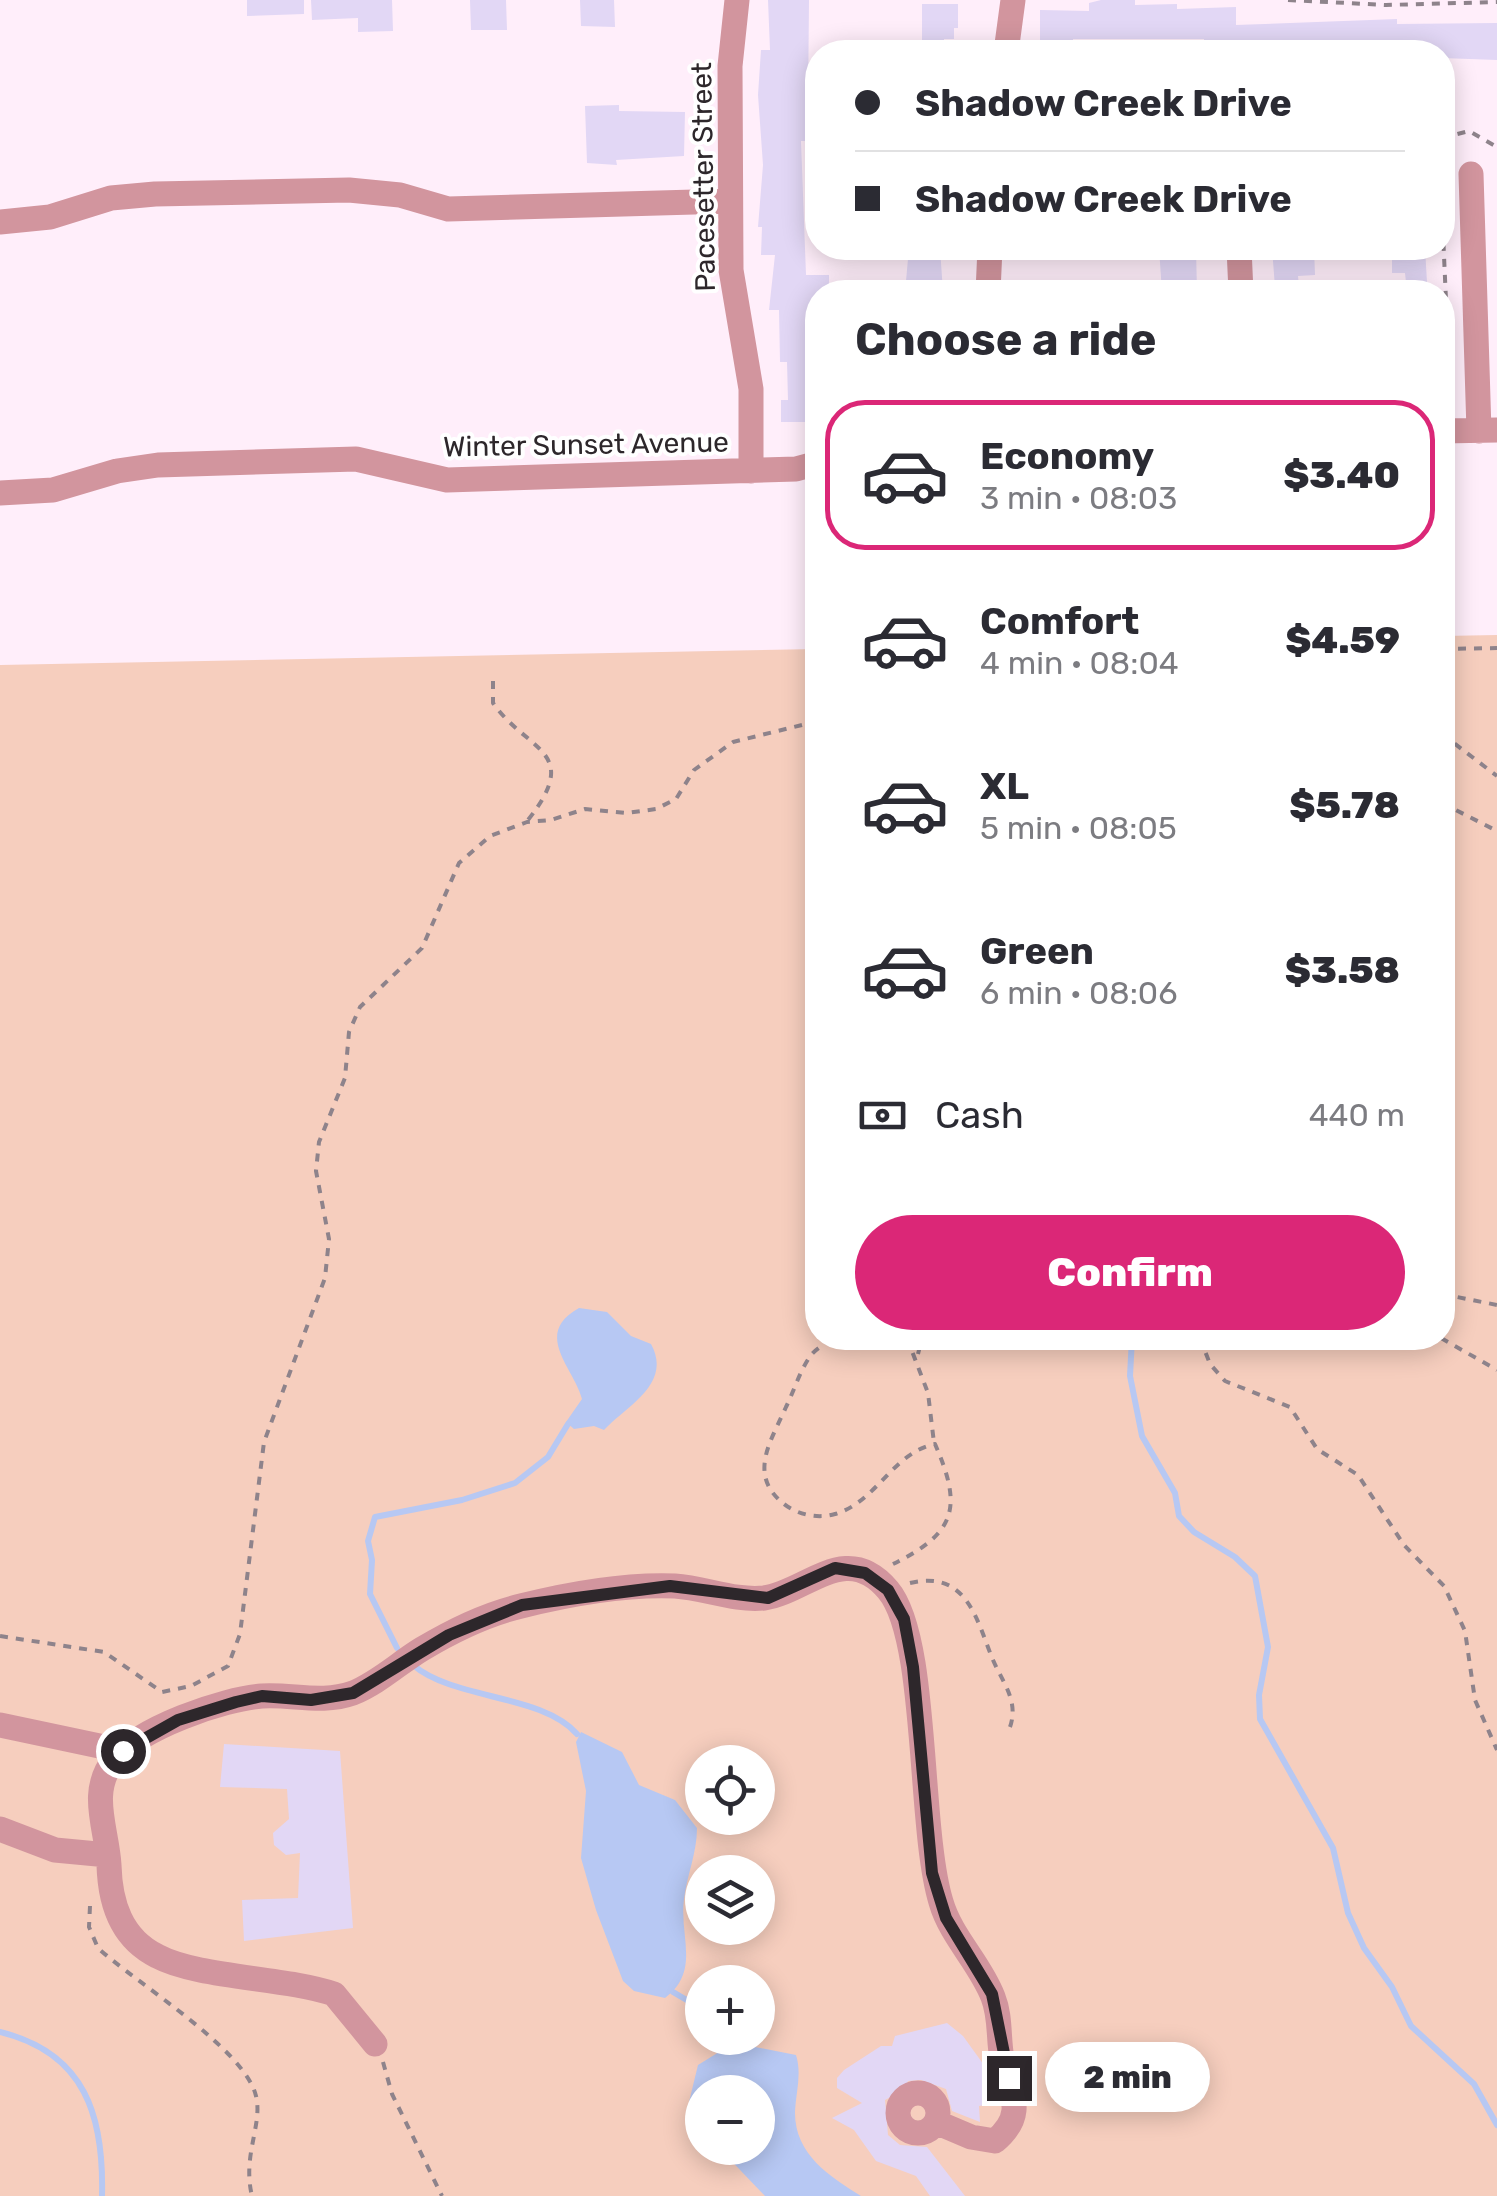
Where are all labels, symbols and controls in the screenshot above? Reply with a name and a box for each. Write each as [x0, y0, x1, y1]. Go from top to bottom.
street label: Pacesetter Street [685, 62, 722, 292]
text: Shadow Creek Drive [915, 80, 1292, 126]
text: Shadow Creek Drive [915, 176, 1292, 222]
text: Choose a ride [855, 313, 1157, 366]
street label: Winter Sunset Avenue [443, 426, 729, 463]
icon: car [860, 430, 950, 520]
text: Economy [980, 433, 1154, 479]
text: $3.40 [1283, 452, 1400, 498]
text: 3 min · 08:03 [980, 479, 1177, 517]
icon: car [860, 595, 950, 685]
text: Comfort [980, 598, 1139, 644]
text: $4.59 [1285, 617, 1400, 663]
text: 4 min · 08:04 [980, 644, 1179, 682]
icon: car [860, 760, 950, 850]
text: XL [980, 763, 1029, 809]
text: $5.78 [1289, 782, 1400, 828]
text: 5 min · 08:05 [980, 809, 1177, 847]
icon: car [860, 925, 950, 1015]
text: Green [980, 928, 1094, 974]
text: $3.58 [1285, 947, 1400, 993]
text: 6 min · 08:06 [980, 974, 1177, 1012]
icon: cash [855, 1088, 910, 1143]
text: Cash [935, 1092, 1024, 1138]
text: 440 m [1309, 1096, 1405, 1134]
button: Confirm [855, 1215, 1405, 1330]
route start [101, 1729, 146, 1774]
map controls [685, 1745, 775, 2165]
button: locate [685, 1745, 775, 1835]
button: layers [685, 1855, 775, 1945]
button: + [685, 1965, 775, 2055]
callout: 2 min [1044, 2043, 1209, 2113]
route end [987, 2056, 1032, 2101]
text: 2 min [1083, 2058, 1172, 2096]
button: − [685, 2075, 775, 2165]

